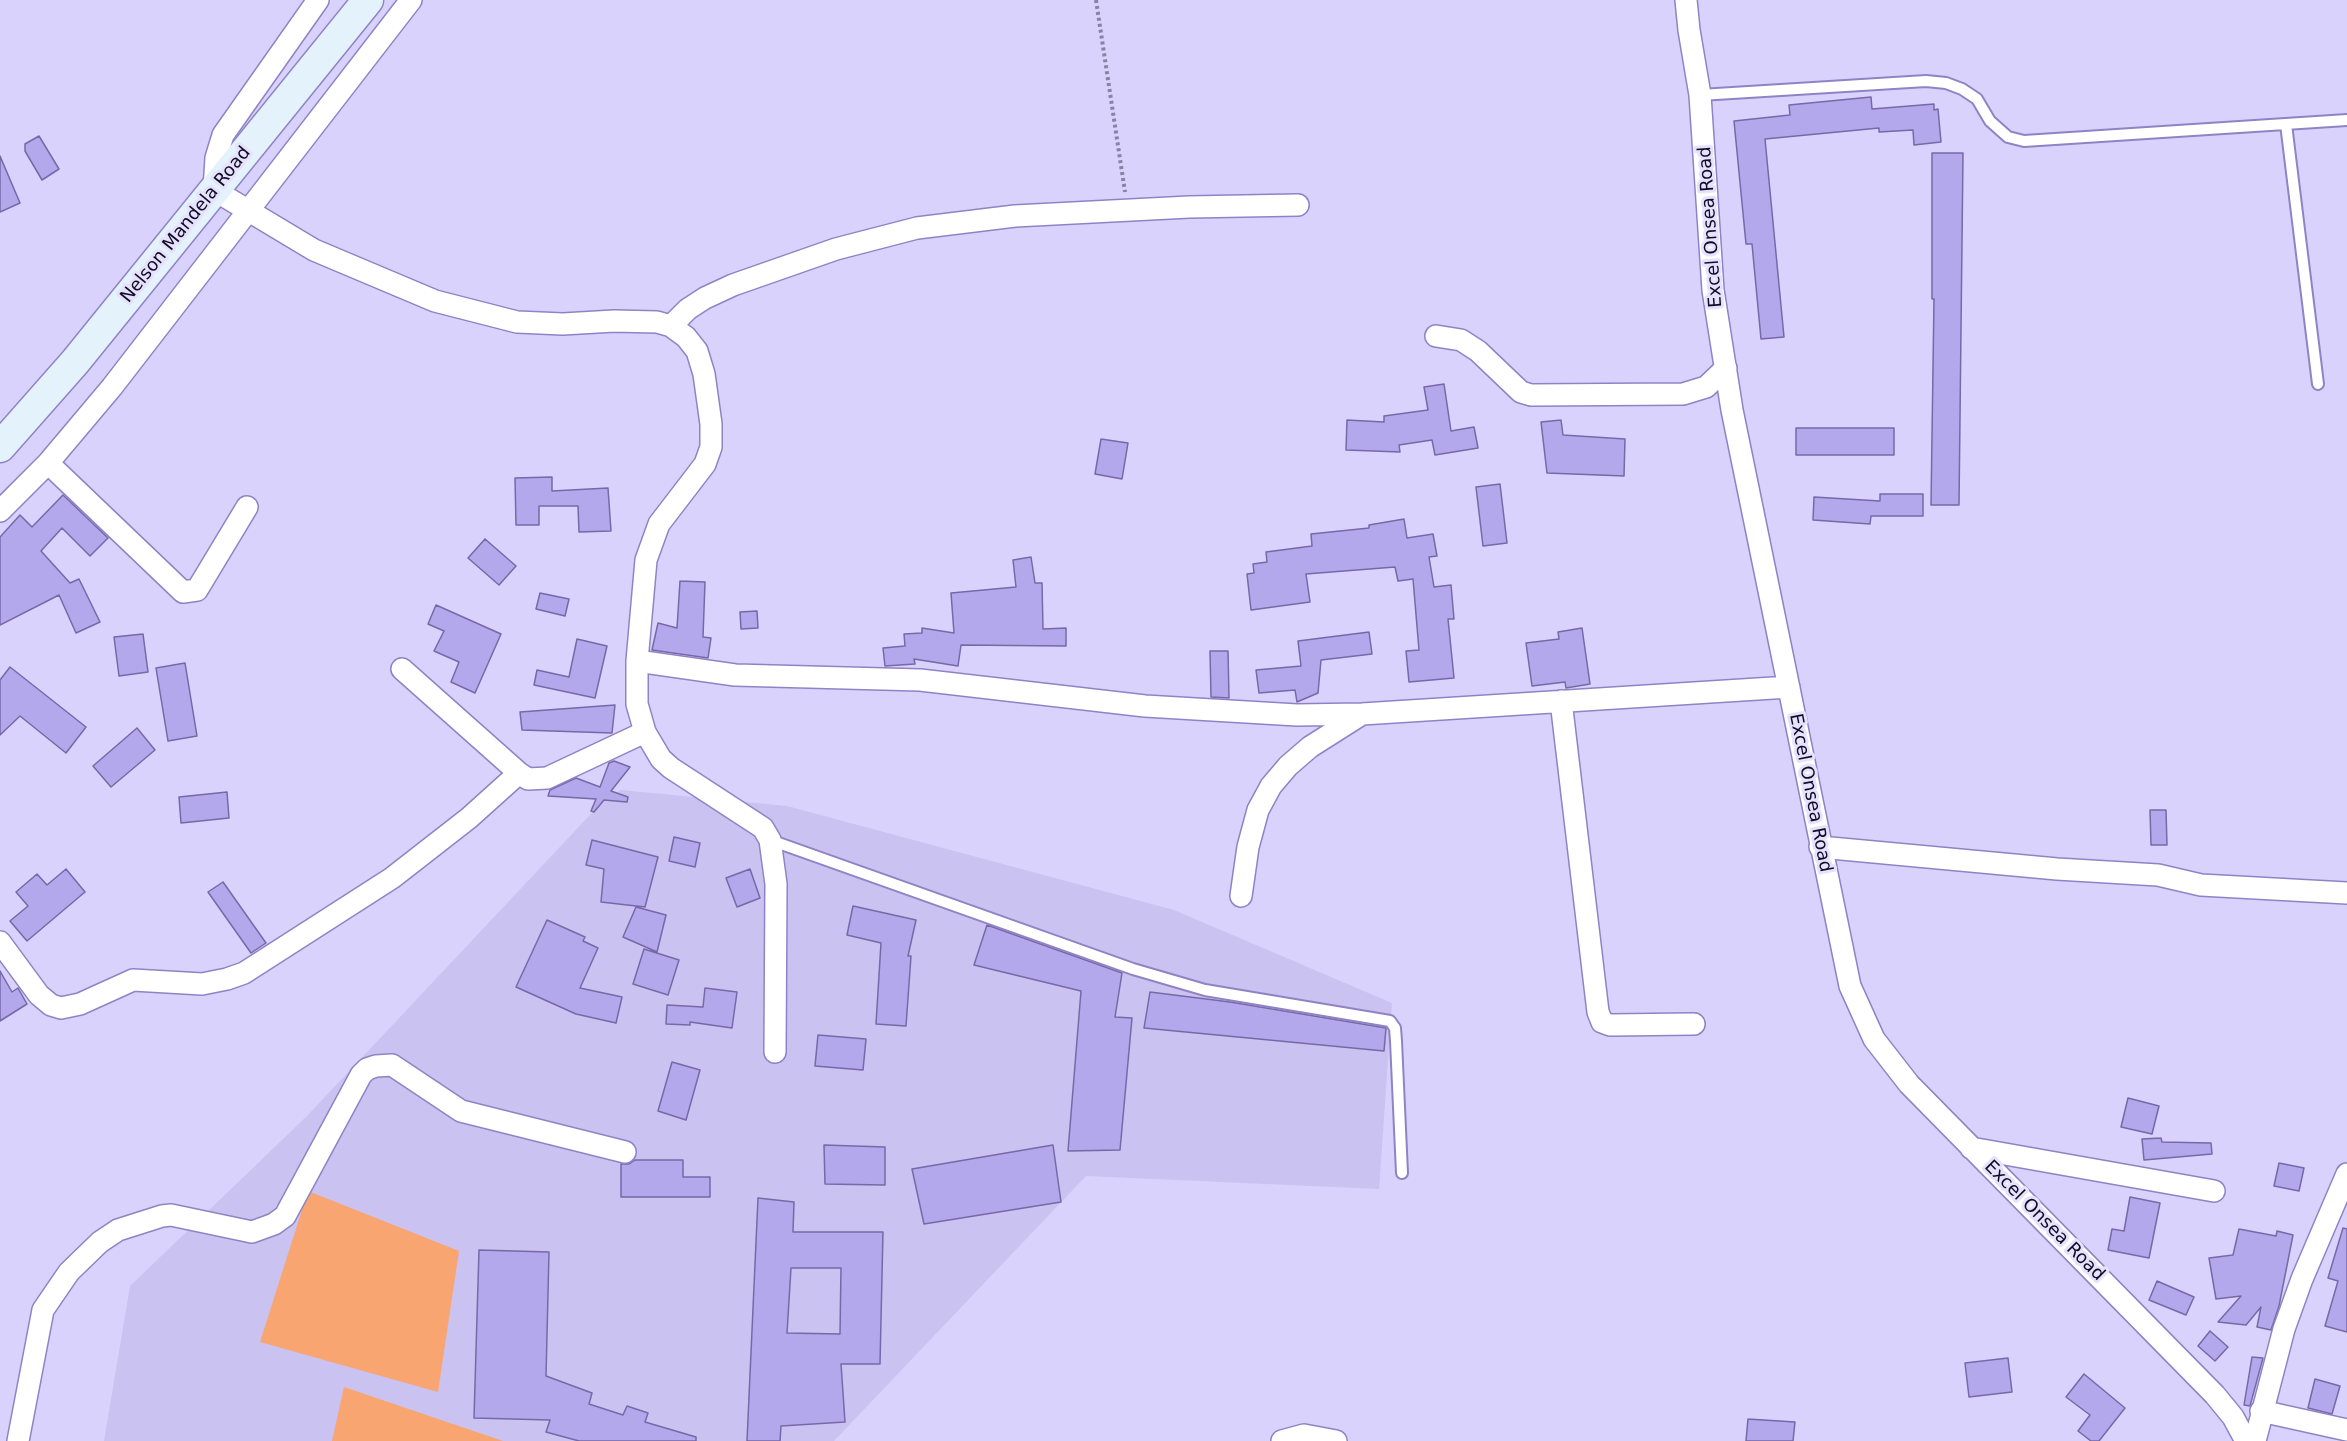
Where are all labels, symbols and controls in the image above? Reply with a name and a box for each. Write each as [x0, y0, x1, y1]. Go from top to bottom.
street label: Nelson Mandela Road [116, 143, 256, 307]
street label: Excel Onsea Road [1695, 146, 1727, 308]
street label: Excel Onsea Road [1784, 712, 1836, 874]
street label: Excel Onsea Road [1979, 1156, 2109, 1286]

